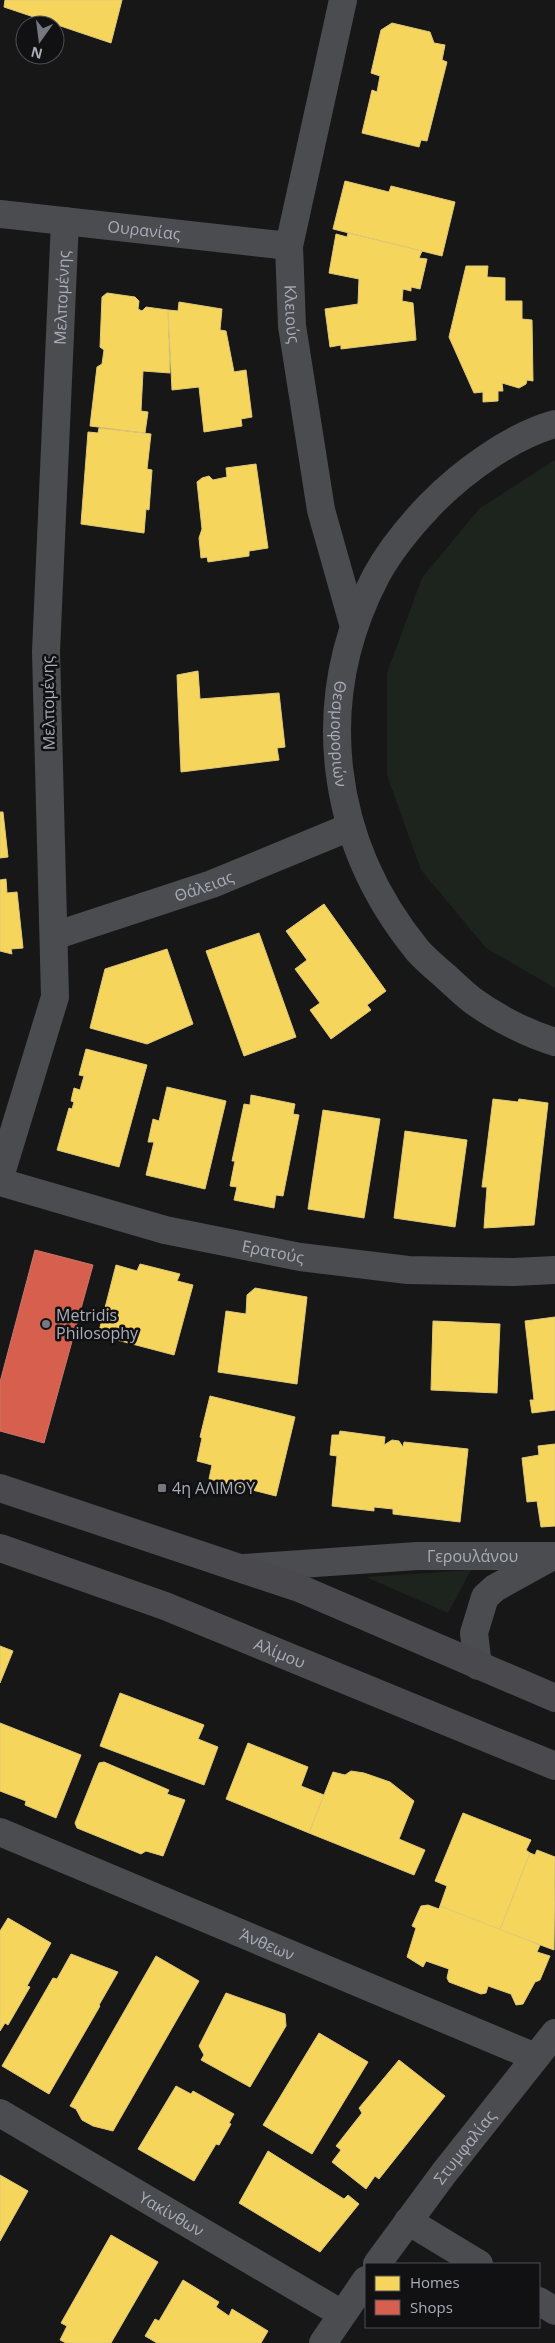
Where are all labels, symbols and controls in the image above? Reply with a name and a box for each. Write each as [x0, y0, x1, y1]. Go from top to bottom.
north arrow [15, 15, 65, 65]
text: N [29, 43, 45, 64]
street label: Ουρανίας [107, 215, 182, 245]
street label: Μελπομένης [49, 250, 75, 345]
street label: Κλειούς [279, 284, 306, 345]
street label: Μελπομένης [36, 655, 60, 750]
street label: Θεσμοφοριών [326, 679, 353, 789]
street label: Θάλειας [171, 865, 237, 907]
street label: Ερατούς [240, 1235, 306, 1268]
place label: Metridis Philosophy [56, 1304, 139, 1344]
marker: Metridis Philosophy [40, 1318, 52, 1330]
place label: 4η ΑΛΙΜΟΥ [172, 1477, 255, 1499]
marker: 4η ΑΛΙΜΟΥ [156, 1482, 168, 1494]
street label: Γερουλάνου [427, 1545, 518, 1567]
street label: Αλίμου [251, 1633, 309, 1673]
street label: Άνθεων [237, 1923, 298, 1966]
street label: Στυμφαλίας [428, 2105, 501, 2189]
street label: Υακίνθων [135, 2186, 208, 2242]
legend [365, 2263, 540, 2328]
text: Homes [410, 2272, 460, 2292]
text: Shops [410, 2297, 453, 2317]

